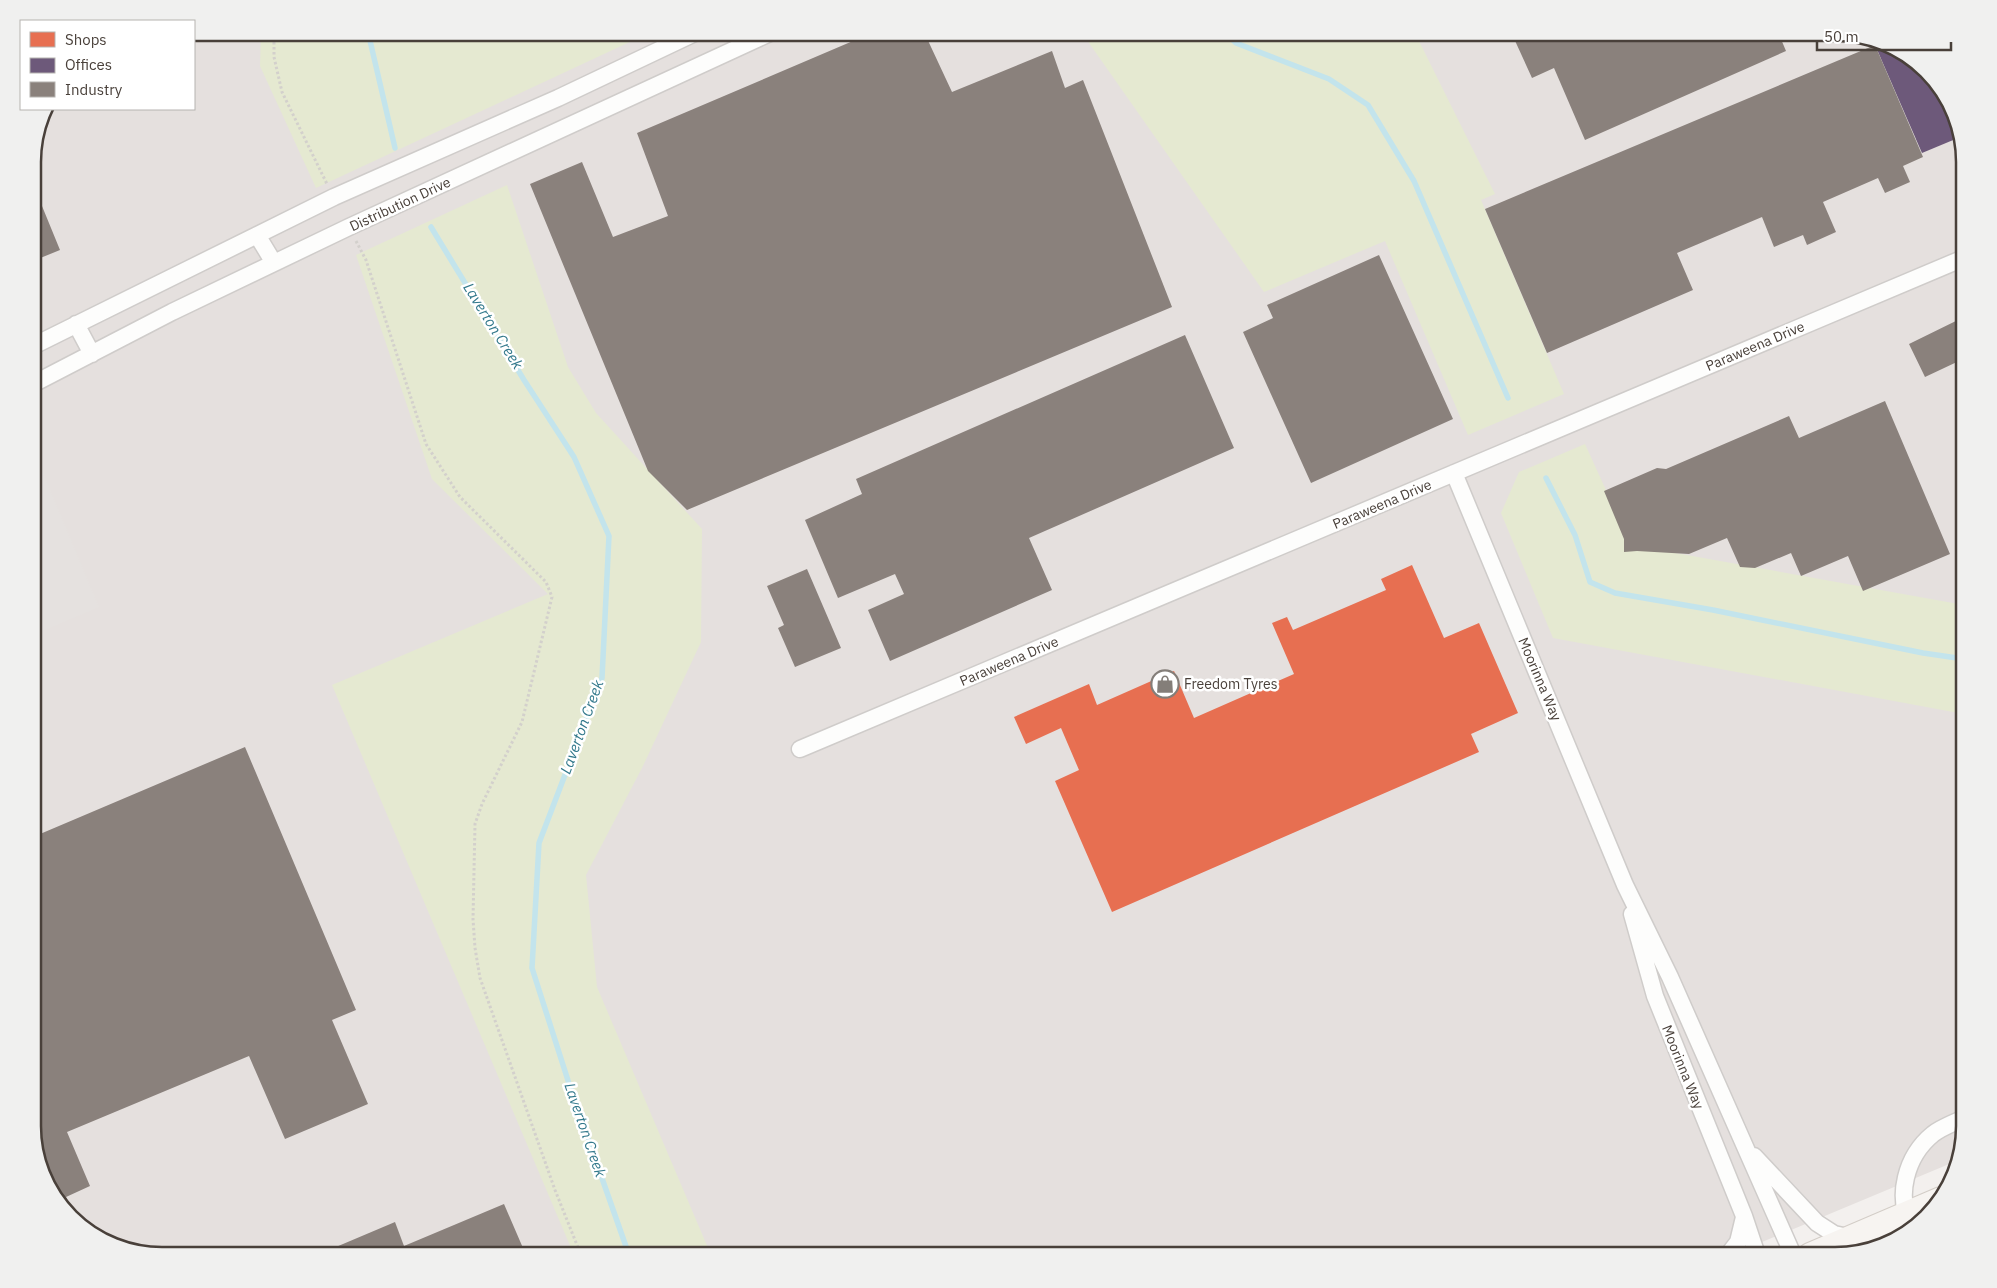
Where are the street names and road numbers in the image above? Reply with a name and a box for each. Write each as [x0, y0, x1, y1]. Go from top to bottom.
street label: Distribution Drive [347, 173, 454, 235]
street label: Paraweena Drive [1703, 317, 1807, 375]
street label: Paraweena Drive [1330, 475, 1434, 533]
street label: Paraweena Drive [957, 632, 1061, 690]
street label: Moorinna Way [1514, 634, 1566, 724]
street label: Moorinna Way [1658, 1022, 1708, 1112]

